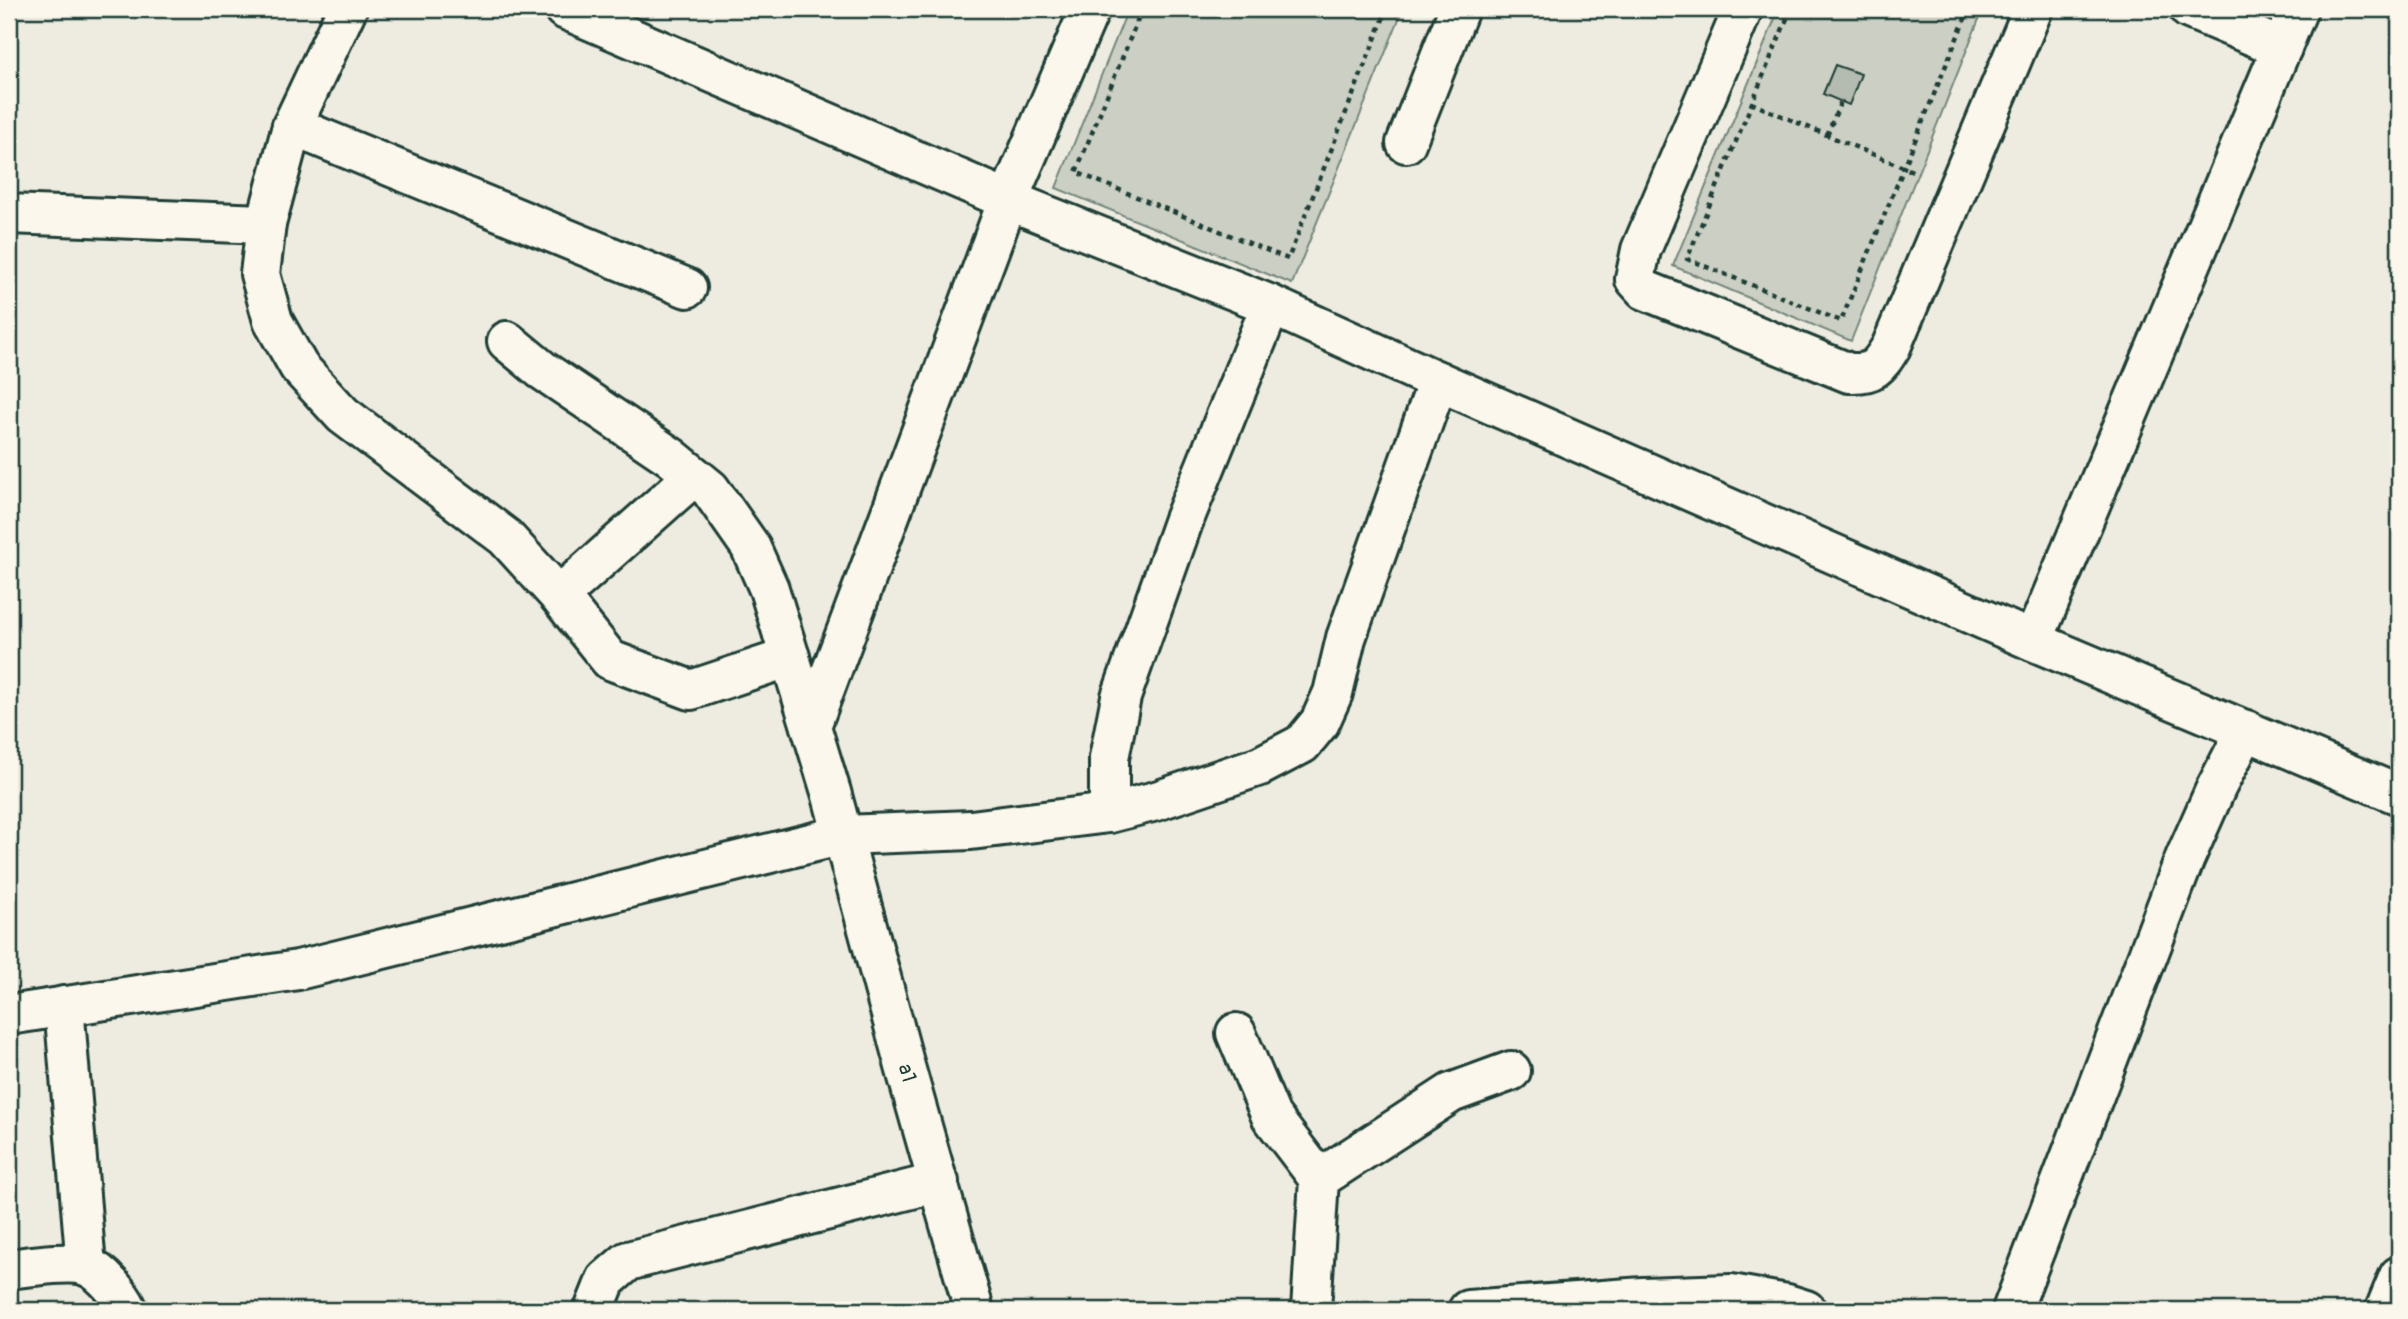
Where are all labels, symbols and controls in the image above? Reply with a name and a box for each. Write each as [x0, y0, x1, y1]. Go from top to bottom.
street label: a1 [892, 1061, 922, 1085]

